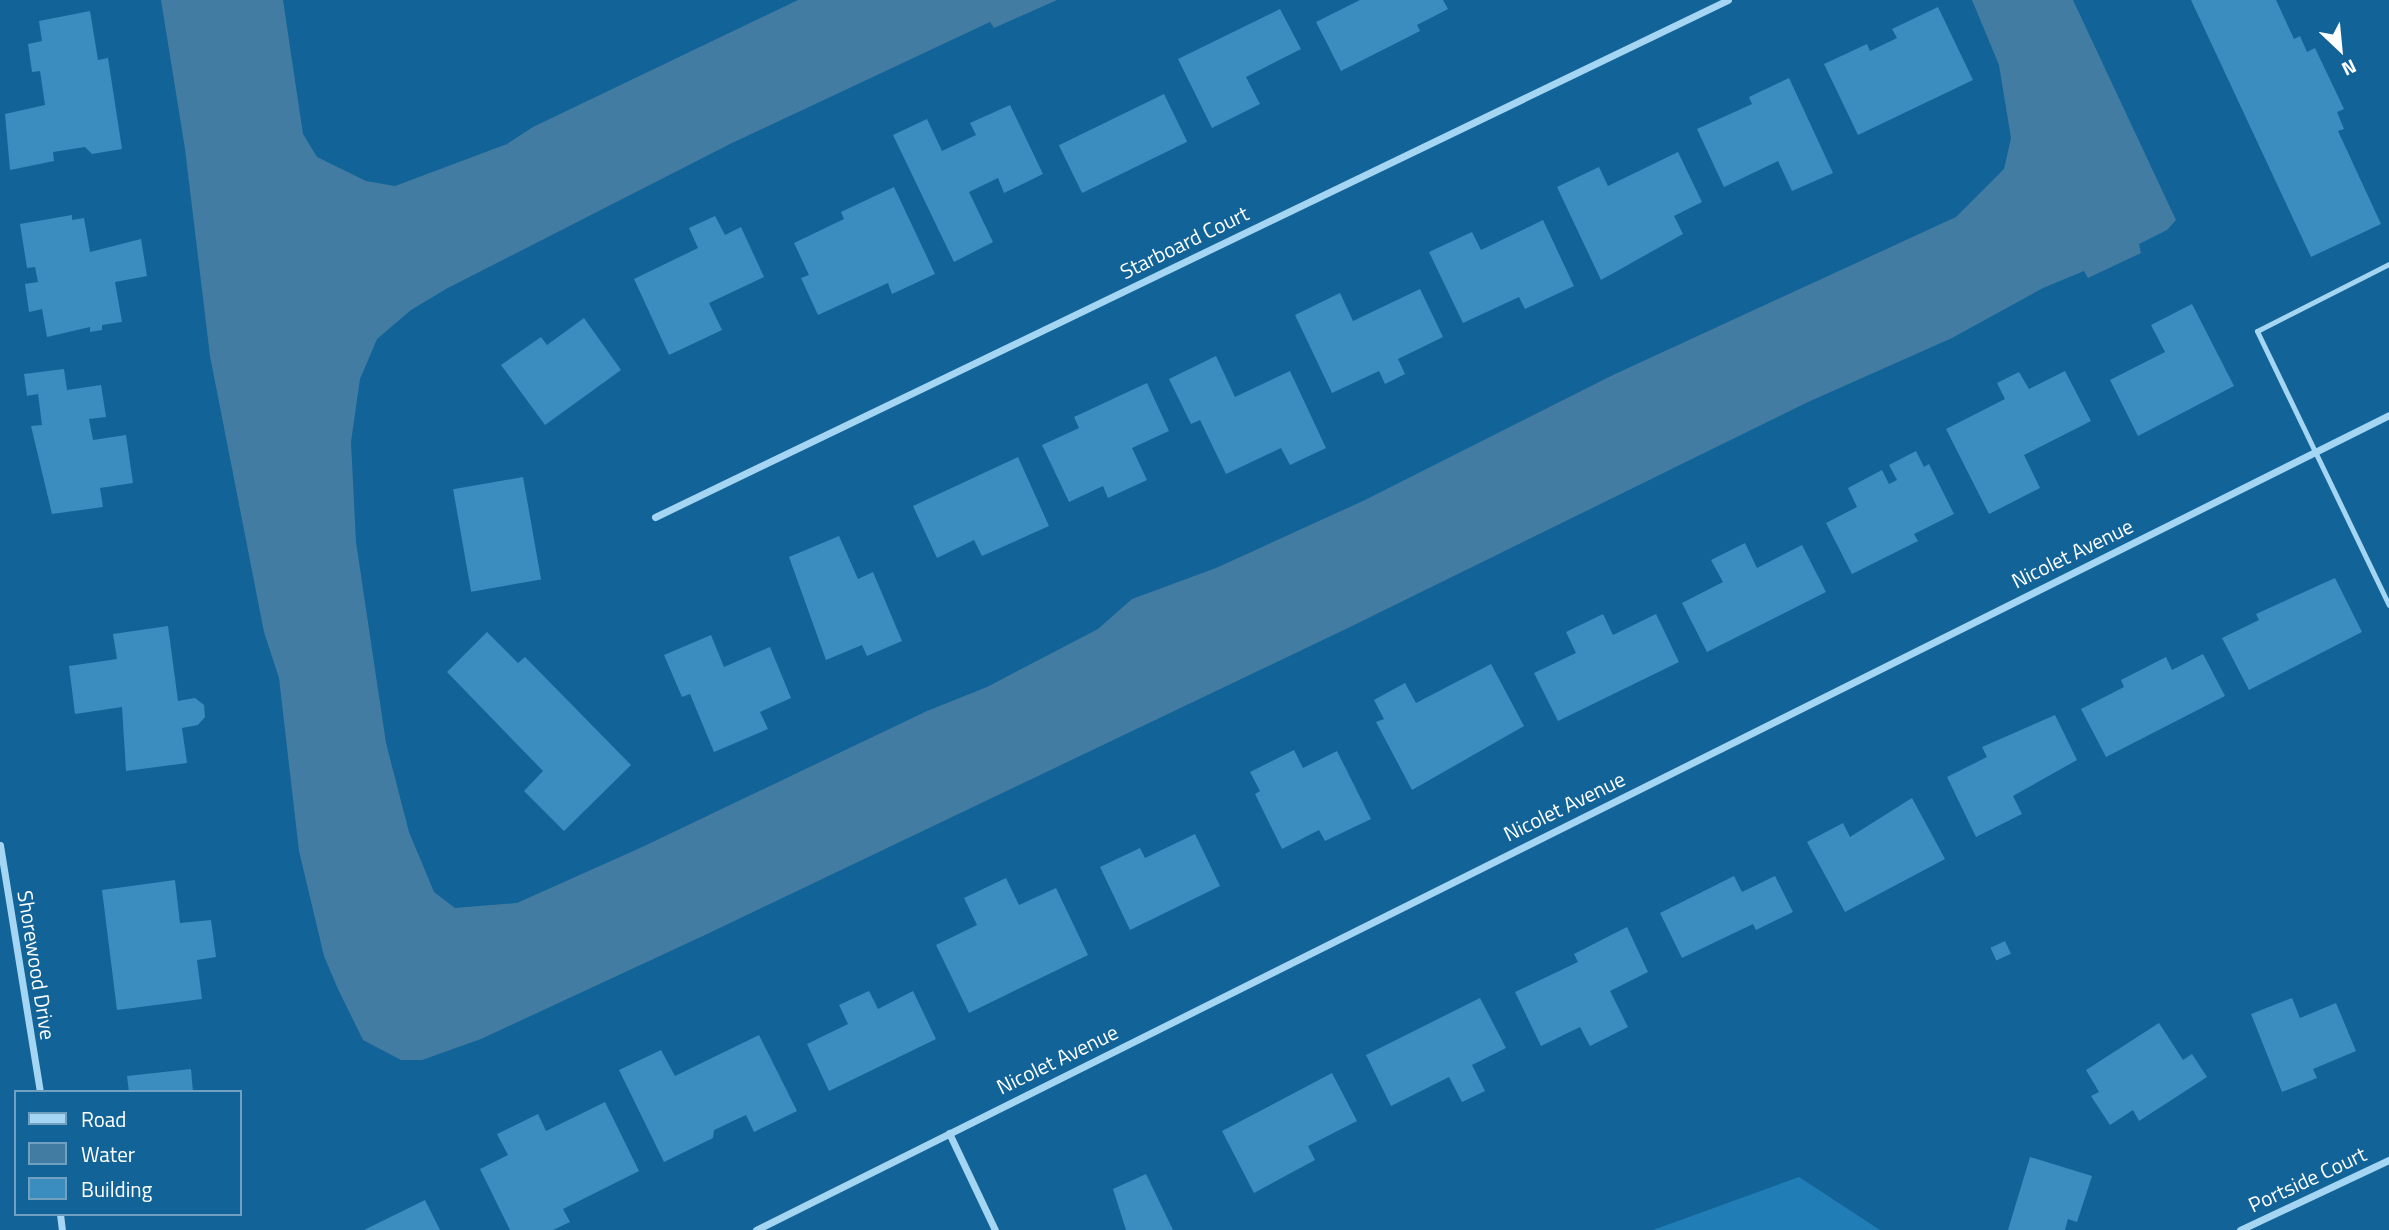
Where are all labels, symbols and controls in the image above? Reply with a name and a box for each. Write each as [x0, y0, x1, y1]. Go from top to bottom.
north arrow [2305, 14, 2375, 84]
text: N [2337, 52, 2362, 84]
street label: Starboard Court [1116, 200, 1252, 284]
street label: Nicolet Avenue [2007, 513, 2137, 593]
street label: Nicolet Avenue [1499, 766, 1629, 846]
street label: Shorewood Drive [13, 888, 61, 1042]
street label: Nicolet Avenue [992, 1019, 1122, 1099]
legend [14, 1090, 242, 1216]
text: Road [81, 1103, 126, 1135]
text: Water [81, 1138, 135, 1170]
street label: Portside Court [2244, 1141, 2370, 1217]
text: Building [81, 1173, 152, 1205]

